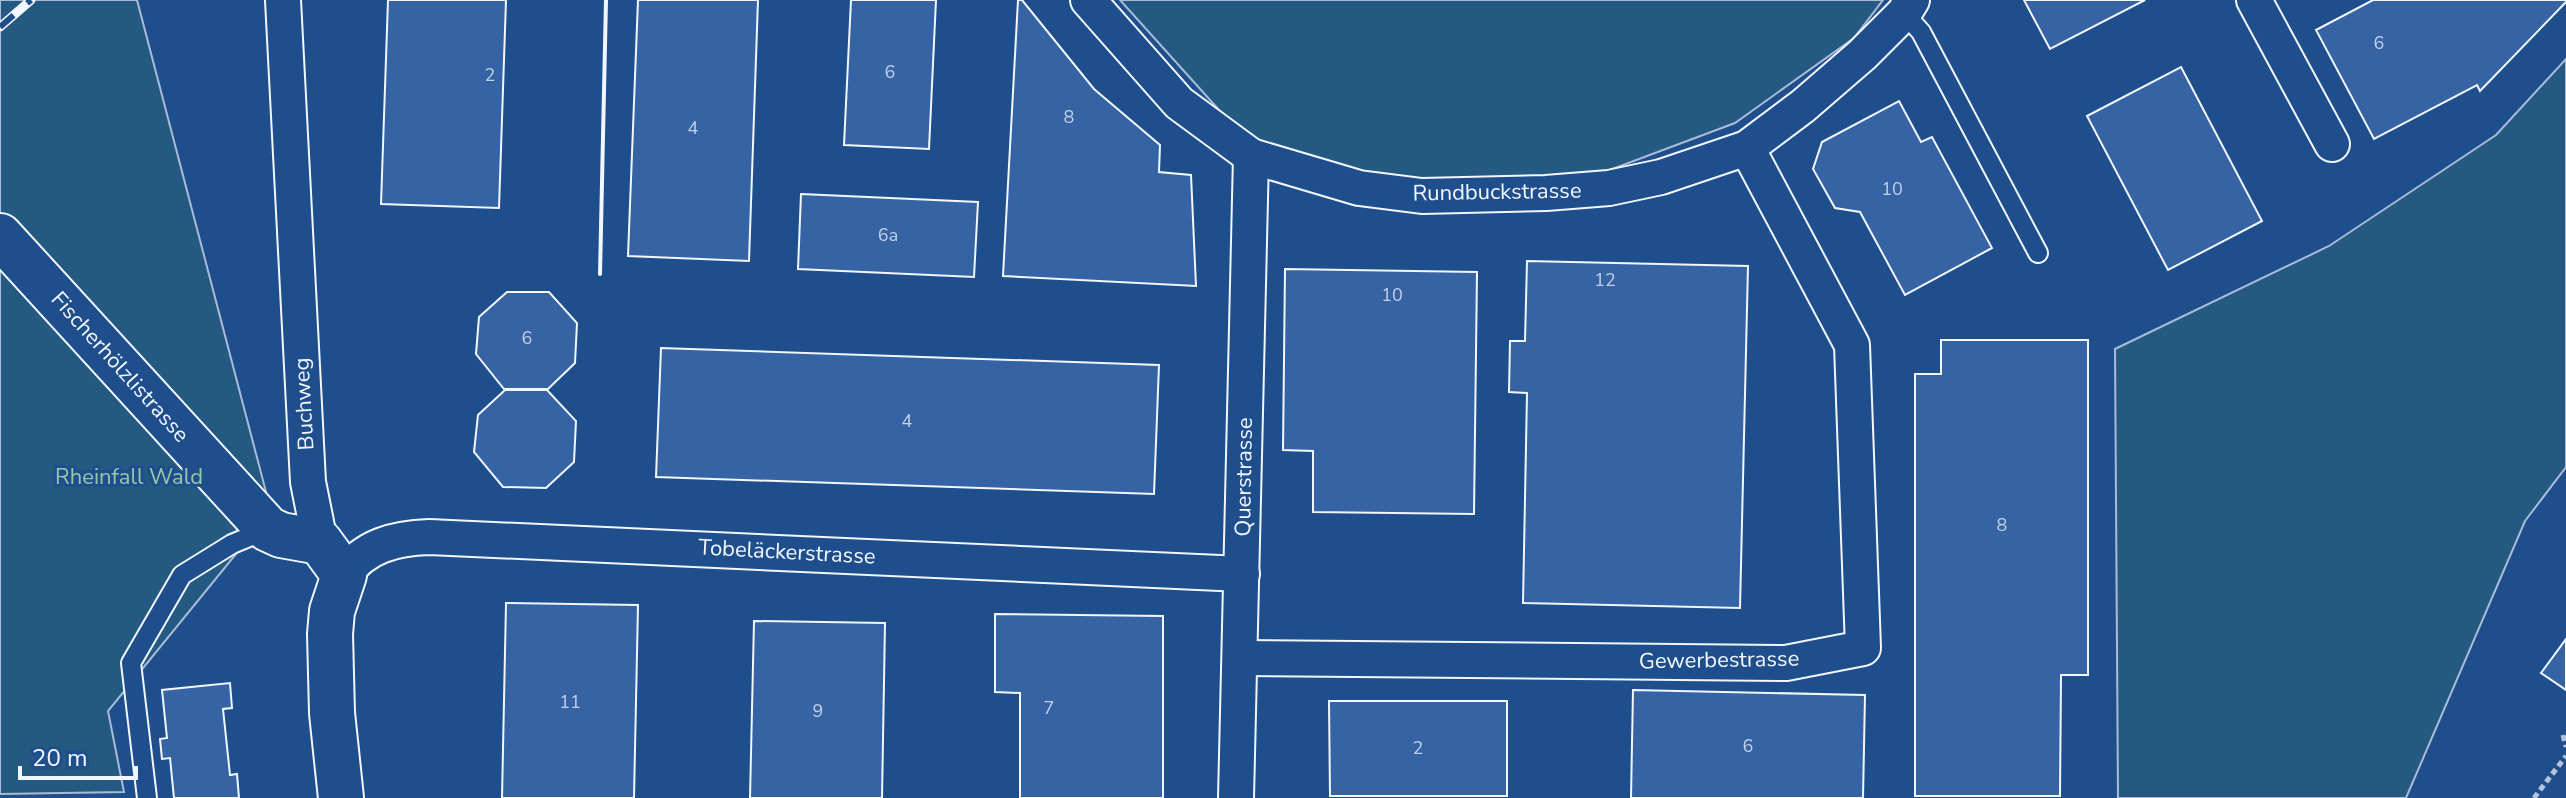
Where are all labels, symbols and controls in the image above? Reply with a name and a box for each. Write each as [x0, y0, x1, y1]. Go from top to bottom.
house number: 6 [2374, 31, 2384, 55]
house number: 6 [885, 60, 895, 84]
house number: 2 [485, 63, 495, 87]
house number: 8 [1064, 105, 1074, 129]
house number: 4 [688, 116, 699, 140]
street label: Rundbuckstrasse [1412, 176, 1582, 208]
house number: 10 [1881, 177, 1903, 201]
house number: 6a [878, 223, 898, 247]
house number: 12 [1594, 268, 1616, 292]
house number: 10 [1381, 283, 1403, 307]
street label: Fischerhölzlistrasse [44, 285, 196, 449]
house number: 6 [522, 326, 532, 350]
street label: Buchweg [287, 357, 321, 451]
house number: 4 [902, 409, 913, 433]
street label: Querstrasse [1228, 417, 1260, 537]
park label: Rheinfall Wald [55, 462, 203, 492]
house number: 8 [1997, 513, 2007, 537]
street label: Tobeläckerstrasse [698, 532, 876, 572]
street label: Gewerbestrasse [1639, 644, 1799, 676]
house number: 11 [559, 690, 581, 714]
house number: 7 [1044, 696, 1054, 720]
house number: 9 [813, 699, 823, 723]
scale bar [20, 730, 136, 780]
house number: 6 [1743, 734, 1753, 758]
house number: 2 [1413, 736, 1423, 760]
text: 20 m [32, 742, 88, 774]

